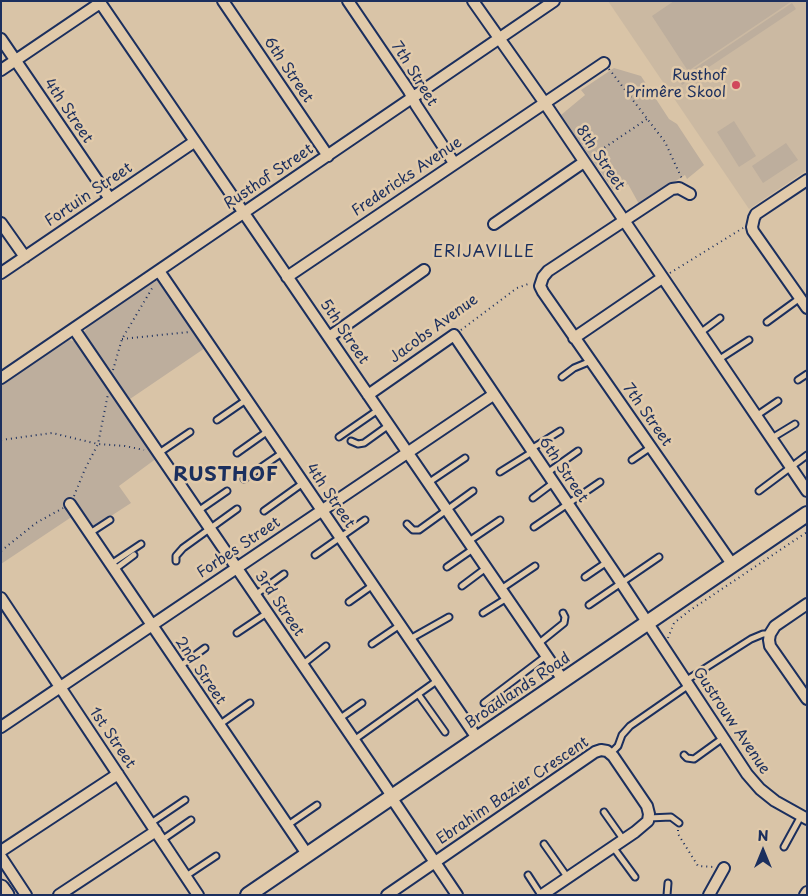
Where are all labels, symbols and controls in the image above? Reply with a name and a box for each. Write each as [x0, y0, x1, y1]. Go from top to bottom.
street label: 6th Street [259, 34, 317, 106]
street label: 7th Street [387, 38, 441, 110]
place label: Rusthof Primêre Skool [625, 67, 726, 102]
street label: 4th Street [40, 75, 96, 147]
marker: Rusthof Primêre Skool [730, 79, 742, 91]
street label: 8th Street [572, 122, 628, 194]
street label: Fredericks Avenue [349, 134, 465, 220]
street label: Rusthof Street [221, 141, 317, 213]
street label: Fortuin Street [42, 159, 136, 231]
district label: ERIJAVILLE [432, 243, 536, 263]
street label: Jacobs Avenue [386, 291, 482, 367]
street label: 5th Street [316, 296, 372, 368]
street label: 7th Street [619, 380, 675, 450]
street label: 6th Street [534, 434, 592, 506]
street label: 4th Street [302, 460, 358, 532]
district label: RUSTHOF [173, 463, 279, 487]
street label: Forbes Street [194, 514, 284, 582]
street label: 3rd Street [251, 568, 307, 640]
street label: 2nd Street [171, 634, 229, 708]
street label: Broadlands Road [462, 649, 574, 733]
street label: Gustrouw Avenue [689, 664, 773, 778]
street label: 1st Street [85, 704, 139, 772]
street label: Ebrahim Bazier Crescent [434, 733, 592, 849]
text: N [757, 825, 769, 846]
north arrow [738, 826, 788, 876]

